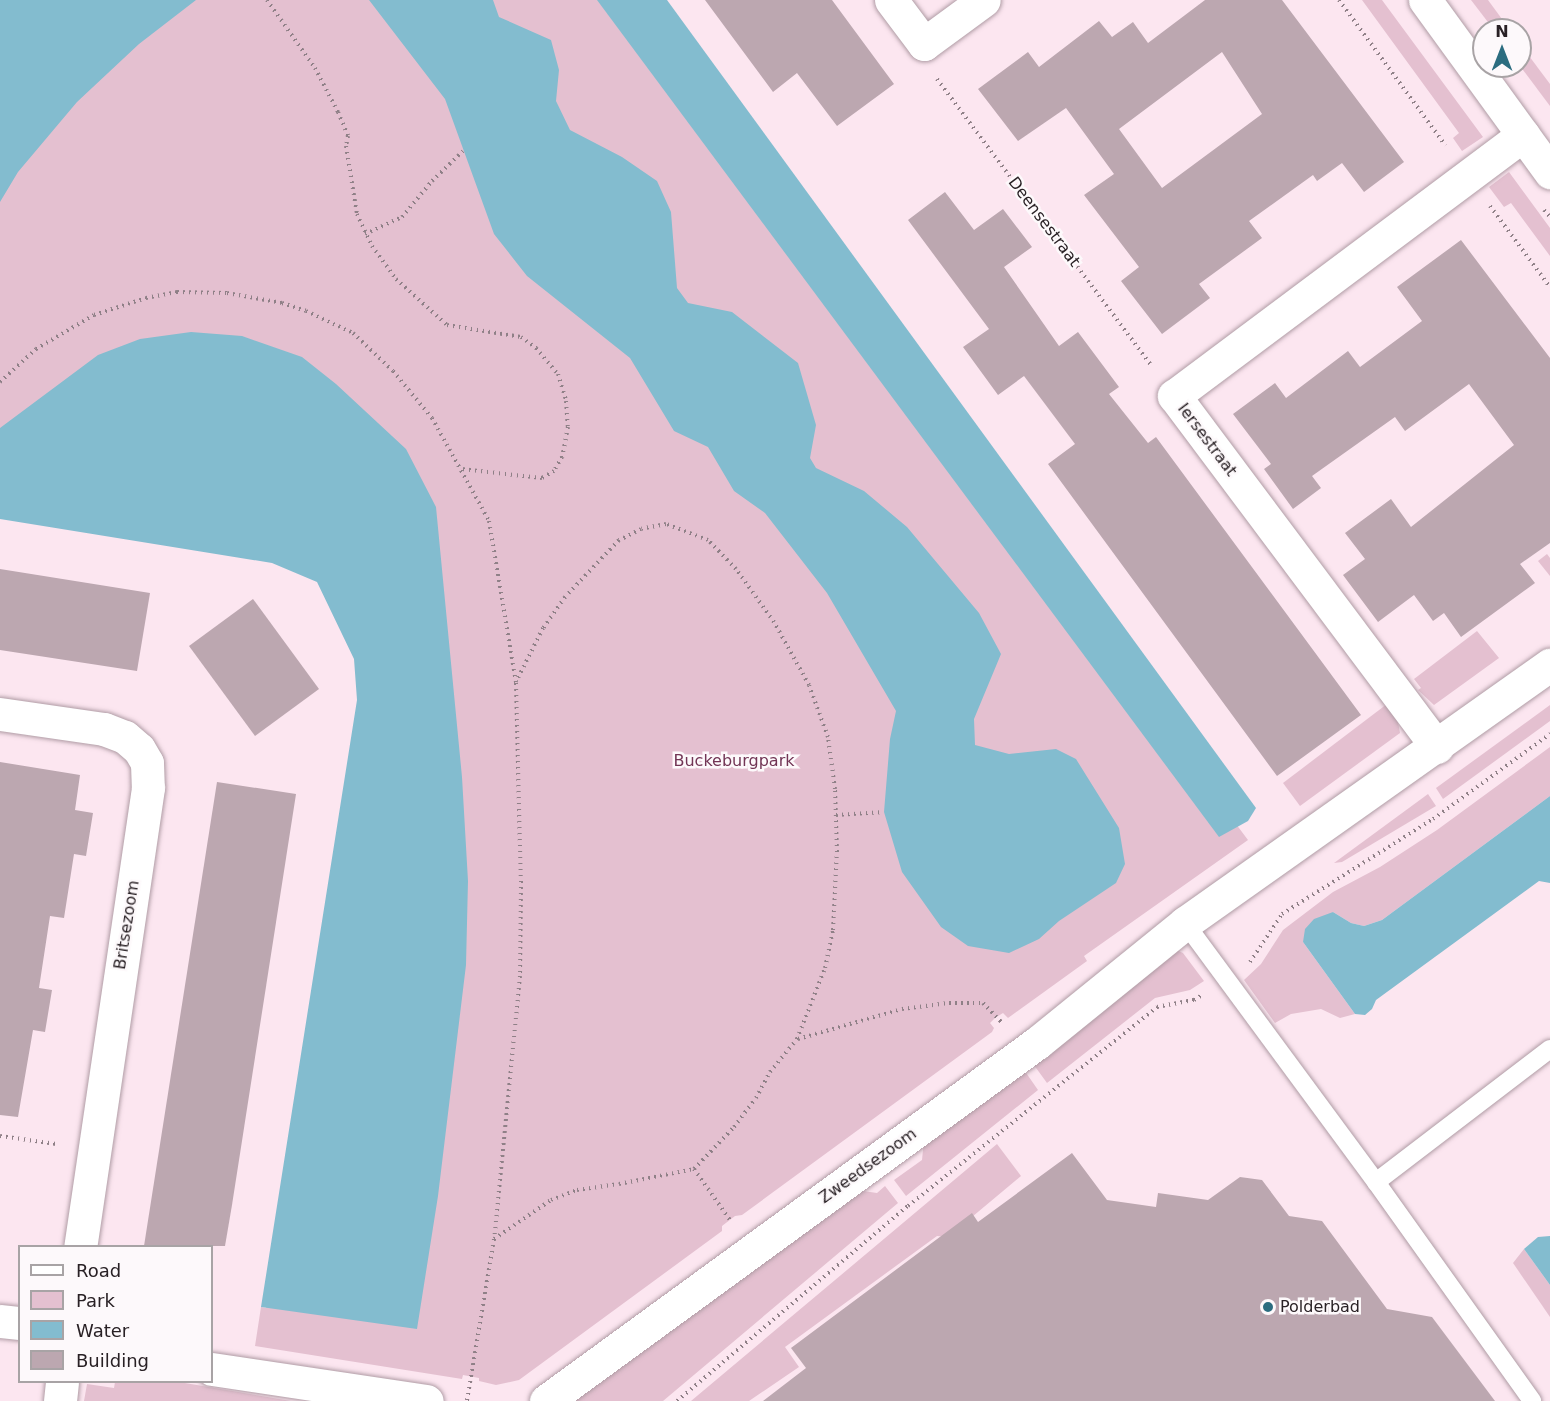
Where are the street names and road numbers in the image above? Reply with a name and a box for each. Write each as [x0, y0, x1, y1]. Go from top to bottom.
street label: Deensestraat [1004, 173, 1084, 271]
street label: Iersestraat [1173, 400, 1241, 480]
street label: Britsezoom [110, 879, 144, 971]
street label: Zweedsezoom [816, 1124, 920, 1208]

